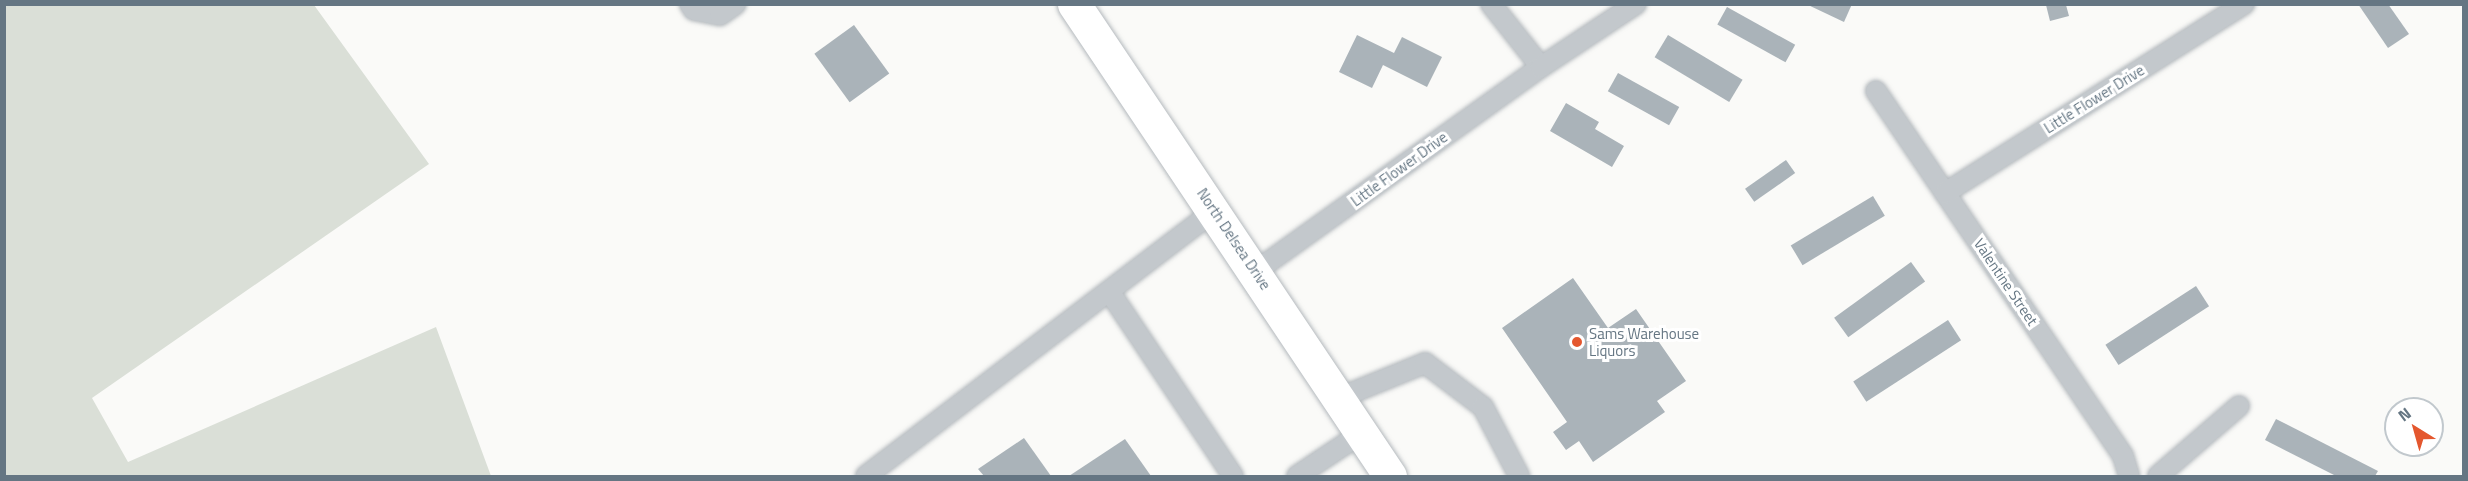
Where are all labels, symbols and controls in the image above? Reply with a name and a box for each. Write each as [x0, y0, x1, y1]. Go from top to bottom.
street label: Little Flower Drive [2041, 61, 2147, 137]
street label: Little Flower Drive [1347, 128, 1451, 210]
street label: North Delsea Drive [1193, 185, 1275, 293]
street label: Valentine Street [1970, 235, 2042, 329]
place label: Sams Warehouse Liquors [1589, 324, 1699, 359]
marker: Sams Warehouse Liquors [1570, 335, 1584, 349]
north arrow [2384, 397, 2444, 457]
text: N [2393, 401, 2416, 427]

